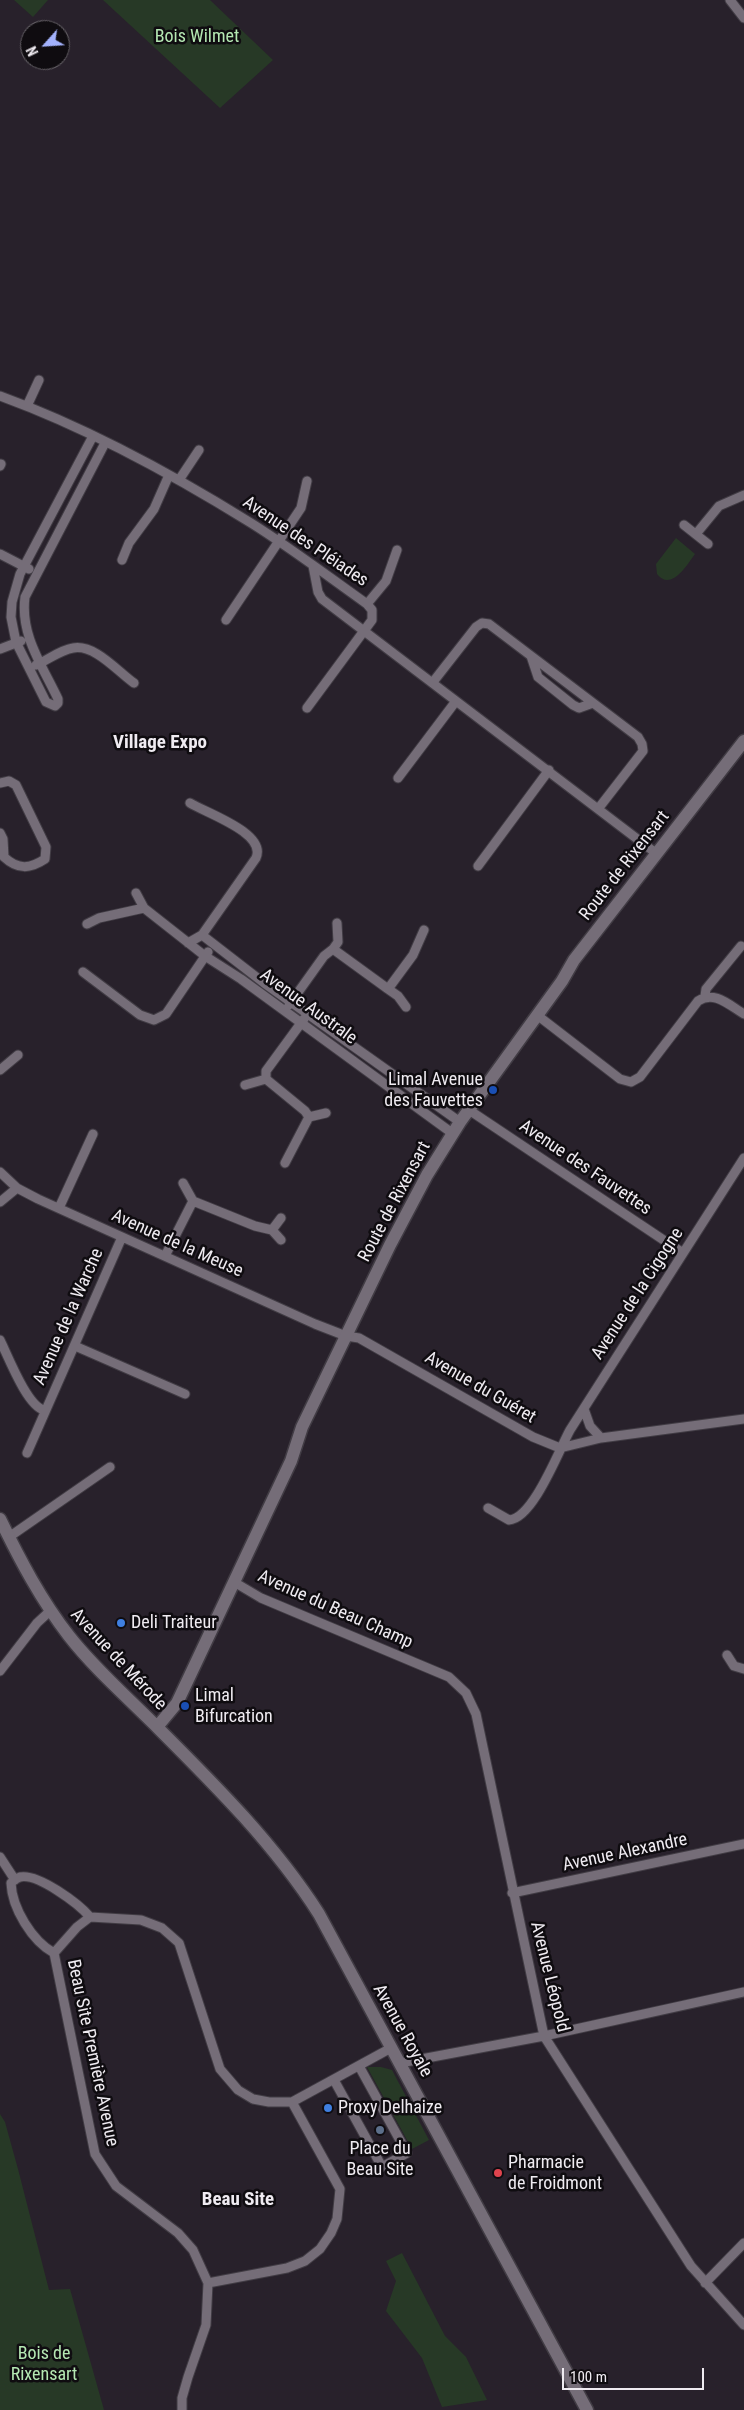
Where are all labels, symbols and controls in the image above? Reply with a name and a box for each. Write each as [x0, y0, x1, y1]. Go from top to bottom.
north arrow [20, 20, 70, 70]
park label: Bois Wilmet [155, 26, 239, 48]
text: N [23, 44, 41, 59]
street label: Avenue des Pléiades [238, 492, 372, 592]
district label: Village Expo [113, 732, 207, 754]
street label: Route de Rixensart [575, 807, 675, 925]
street label: Avenue Australe [255, 965, 361, 1049]
place label: Limal Avenue des Fauvettes [384, 1069, 483, 1112]
marker: Limal Avenue des Fauvettes [487, 1084, 499, 1096]
street label: Avenue des Fauvettes [515, 1116, 655, 1220]
street label: Route de Rixensart [354, 1138, 436, 1266]
street label: Avenue de la Meuse [108, 1205, 246, 1283]
street label: Avenue de la Cigogne [587, 1224, 689, 1364]
street label: Avenue de la Warche [29, 1245, 109, 1389]
street label: Avenue du Guéret [421, 1348, 539, 1428]
street label: Avenue du Beau Champ [254, 1566, 416, 1654]
street label: Avenue de Mérode [65, 1605, 171, 1715]
place label: Deli Traiteur [131, 1612, 217, 1634]
marker: Deli Traiteur [115, 1617, 127, 1629]
place label: Limal Bifurcation [195, 1685, 273, 1728]
marker: Limal Bifurcation [179, 1700, 191, 1712]
street label: Avenue Alexandre [561, 1829, 689, 1877]
street label: Avenue Léopold [525, 1920, 573, 2034]
street label: Beau Site Première Avenue [62, 1958, 122, 2148]
street label: Avenue Royale [368, 1981, 436, 2081]
place label: Proxy Delhaize [338, 2097, 442, 2119]
marker: Proxy Delhaize [322, 2102, 334, 2114]
marker: Place du Beau Site [374, 2124, 386, 2136]
place label: Place du Beau Site [347, 2138, 413, 2180]
place label: Pharmacie de Froidmont [508, 2152, 602, 2194]
marker: Pharmacie de Froidmont [492, 2167, 504, 2179]
district label: Beau Site [202, 2189, 274, 2211]
park label: Bois de Rixensart [11, 2343, 77, 2386]
scale bar [564, 2358, 706, 2390]
text: 100 m [570, 2368, 607, 2386]

